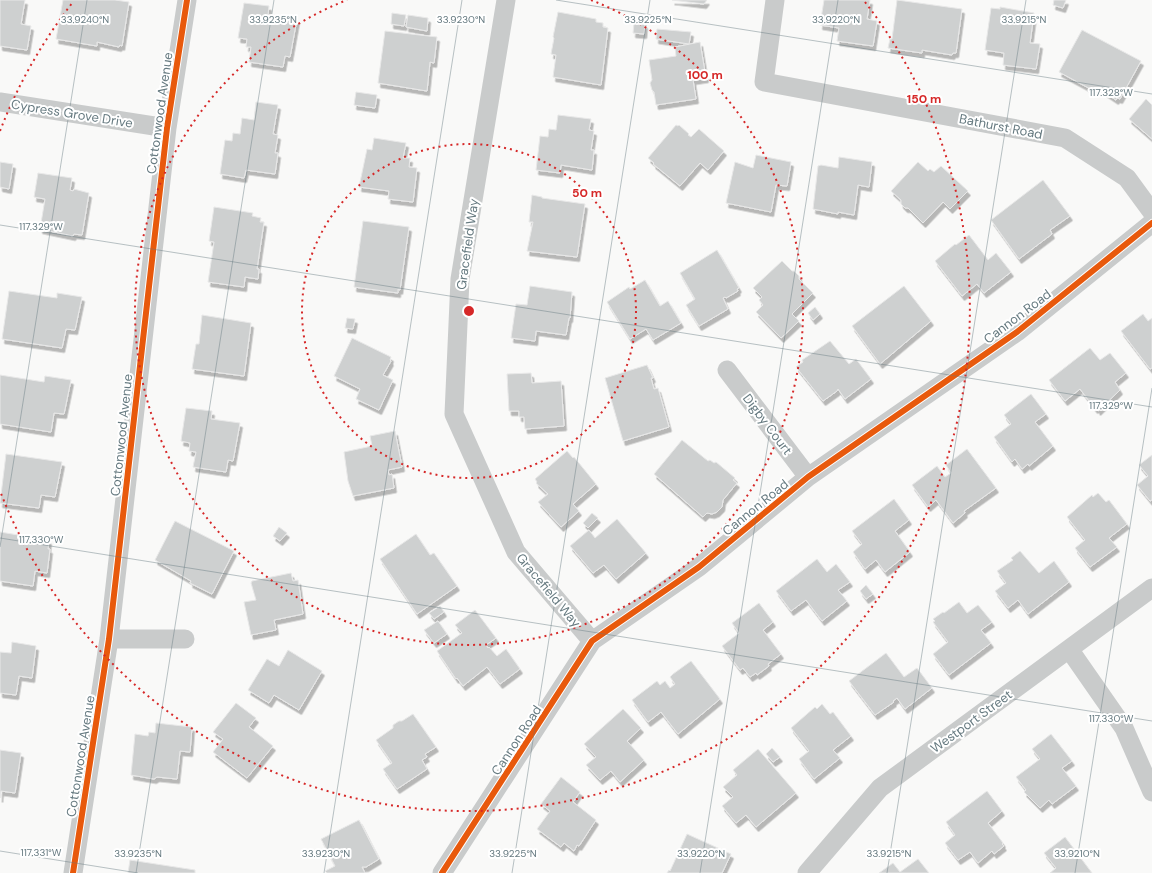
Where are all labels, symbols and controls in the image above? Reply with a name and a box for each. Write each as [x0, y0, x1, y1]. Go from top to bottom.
text: 33.9240°N [61, 13, 109, 26]
text: 33.9235°N [249, 13, 297, 26]
text: 33.9230°N [437, 13, 485, 26]
text: 33.9225°N [624, 13, 672, 26]
text: 33.9220°N [812, 13, 860, 26]
text: 33.9215°N [1002, 13, 1047, 26]
street label: Cottonwood Avenue [143, 51, 176, 175]
text: 100 m [687, 67, 723, 83]
text: 117.328°W [1089, 86, 1133, 99]
text: 150 m [907, 91, 941, 107]
street label: Cypress Grove Drive [10, 95, 134, 132]
street label: Bathurst Road [958, 110, 1044, 143]
text: 50 m [572, 185, 602, 201]
street label: Gracefield Way [453, 197, 482, 291]
text: 117.329°W [19, 220, 63, 233]
street label: Cannon Road [980, 285, 1054, 347]
centre of rings [462, 304, 476, 318]
street label: Cottonwood Avenue [107, 373, 136, 497]
street label: Digby Court [739, 390, 796, 458]
text: 117.329°W [1089, 399, 1133, 412]
street label: Cannon Road [719, 476, 792, 539]
text: 117.330°W [19, 533, 64, 546]
street label: Gracefield Way [513, 550, 585, 631]
street label: Westport Street [927, 686, 1015, 757]
street label: Cottonwood Avenue [62, 694, 98, 818]
street label: Cannon Road [487, 702, 545, 779]
text: 117.330°W [1089, 712, 1134, 725]
text: 117.331°W [21, 846, 62, 859]
text: 33.9235°N [114, 847, 162, 860]
text: 33.9230°N [302, 847, 350, 860]
text: 33.9225°N [489, 847, 537, 860]
text: 33.9220°N [677, 847, 725, 860]
text: 33.9215°N [867, 847, 912, 860]
text: 33.9210°N [1054, 847, 1100, 860]

